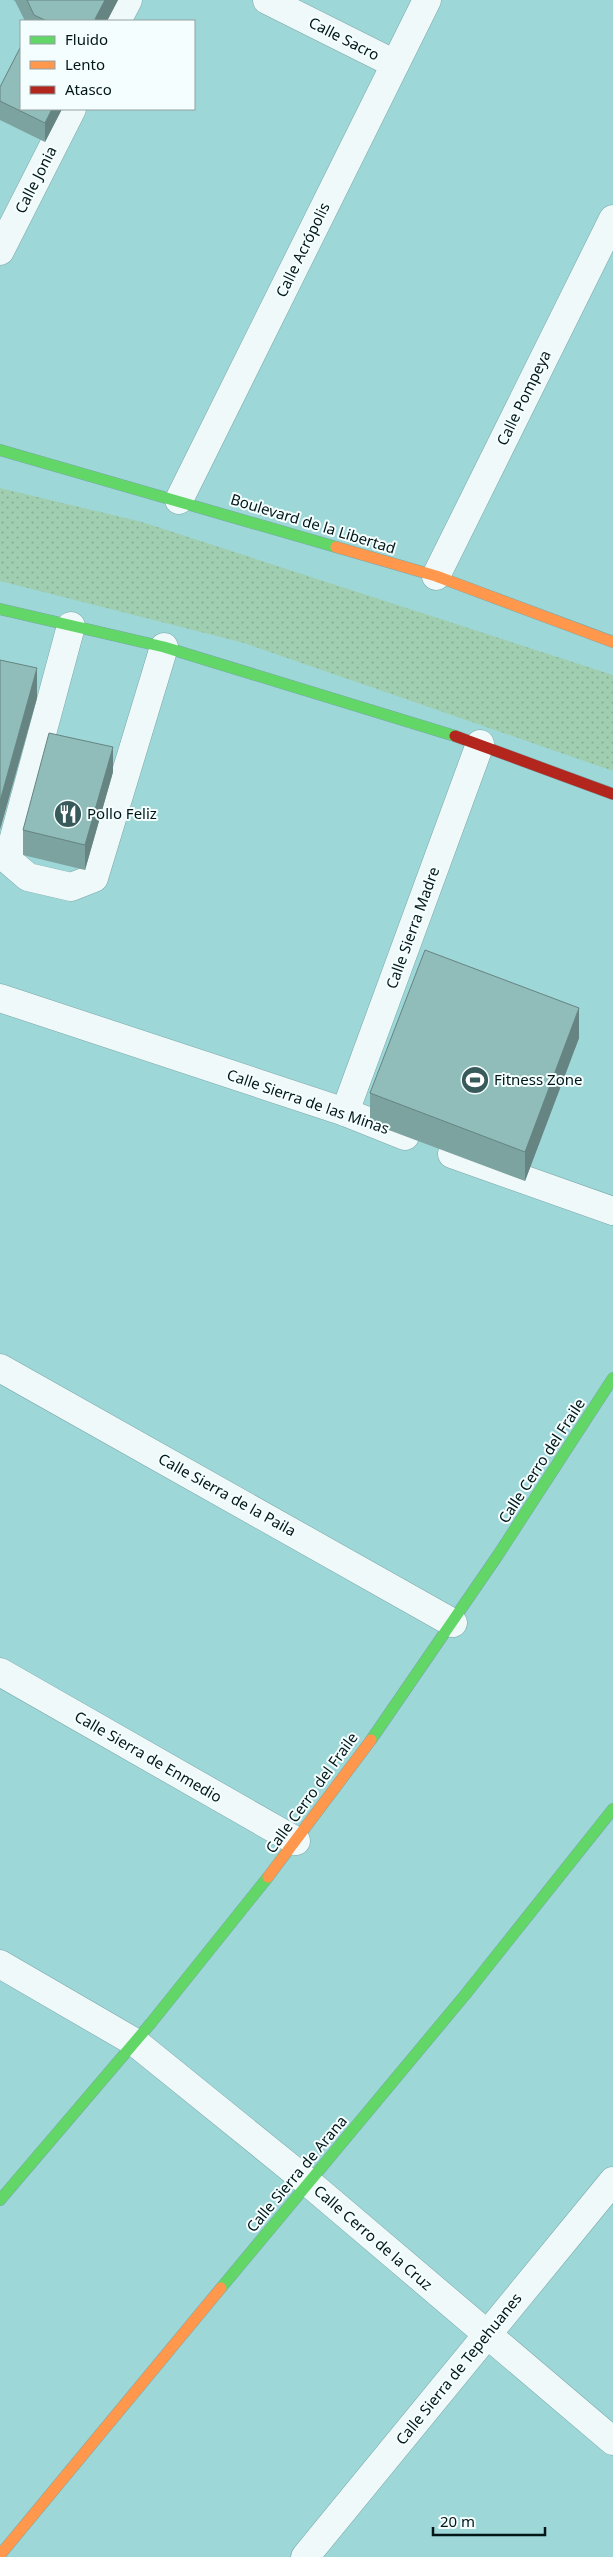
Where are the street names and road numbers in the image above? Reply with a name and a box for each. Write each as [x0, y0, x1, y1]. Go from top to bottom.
street label: Calle Sacro [306, 12, 383, 64]
street label: Calle Jonia [10, 143, 61, 216]
street label: Calle Acrópolis [271, 199, 334, 300]
street label: Calle Pompeya [491, 347, 555, 449]
street label: Boulevard de la Libertad [228, 488, 398, 558]
street label: Calle Sierra Madre [381, 864, 443, 991]
street label: Calle Sierra de las Minas [225, 1064, 392, 1138]
street label: Calle Cerro del Fraile [493, 1394, 589, 1527]
street label: Calle Sierra de la Paila [155, 1448, 300, 1540]
street label: Calle Sierra de Enmedio [71, 1706, 226, 1807]
street label: Calle Cerro del Fraile [261, 1728, 362, 1857]
street label: Calle Sierra de Arana [242, 2111, 351, 2236]
street label: Calle Cerro de la Cruz [310, 2180, 437, 2294]
street label: Calle Sierra de Tepehuanes [391, 2288, 526, 2448]

